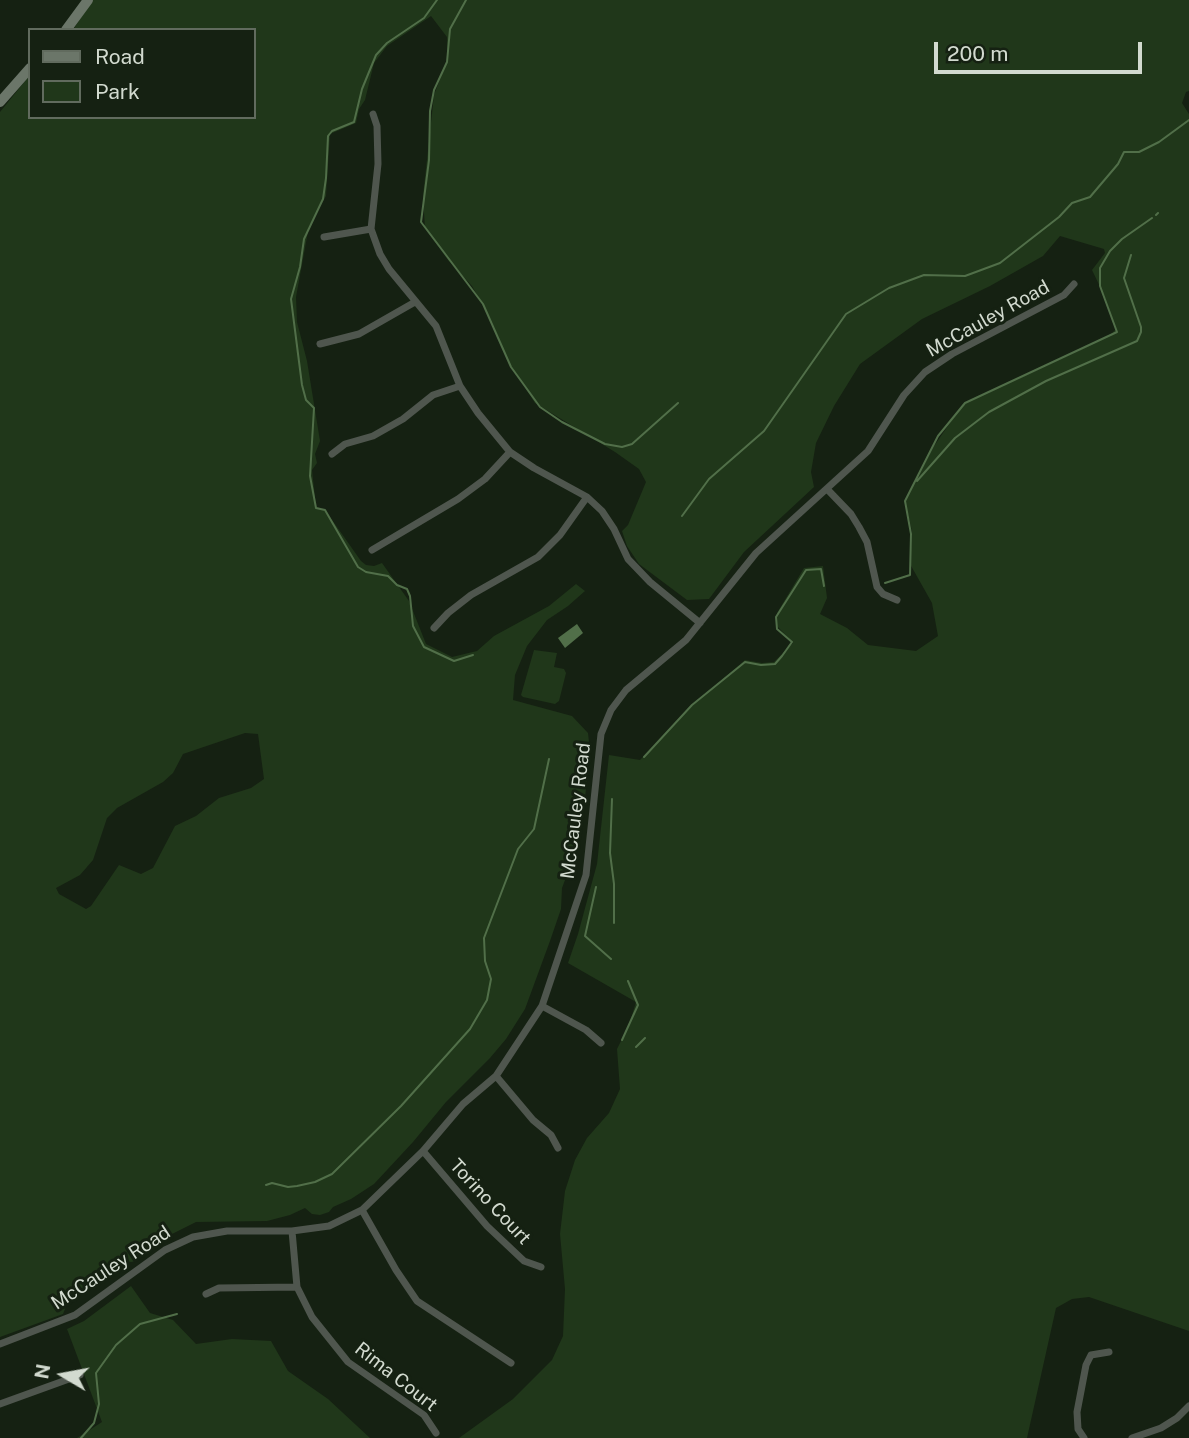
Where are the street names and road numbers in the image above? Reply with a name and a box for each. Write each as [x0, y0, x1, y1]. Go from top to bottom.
street label: McCauley Road [922, 276, 1054, 362]
street label: McCauley Road [556, 741, 596, 881]
street label: Torino Court [445, 1154, 535, 1250]
street label: McCauley Road [47, 1221, 175, 1315]
street label: Rima Court [350, 1338, 442, 1416]

